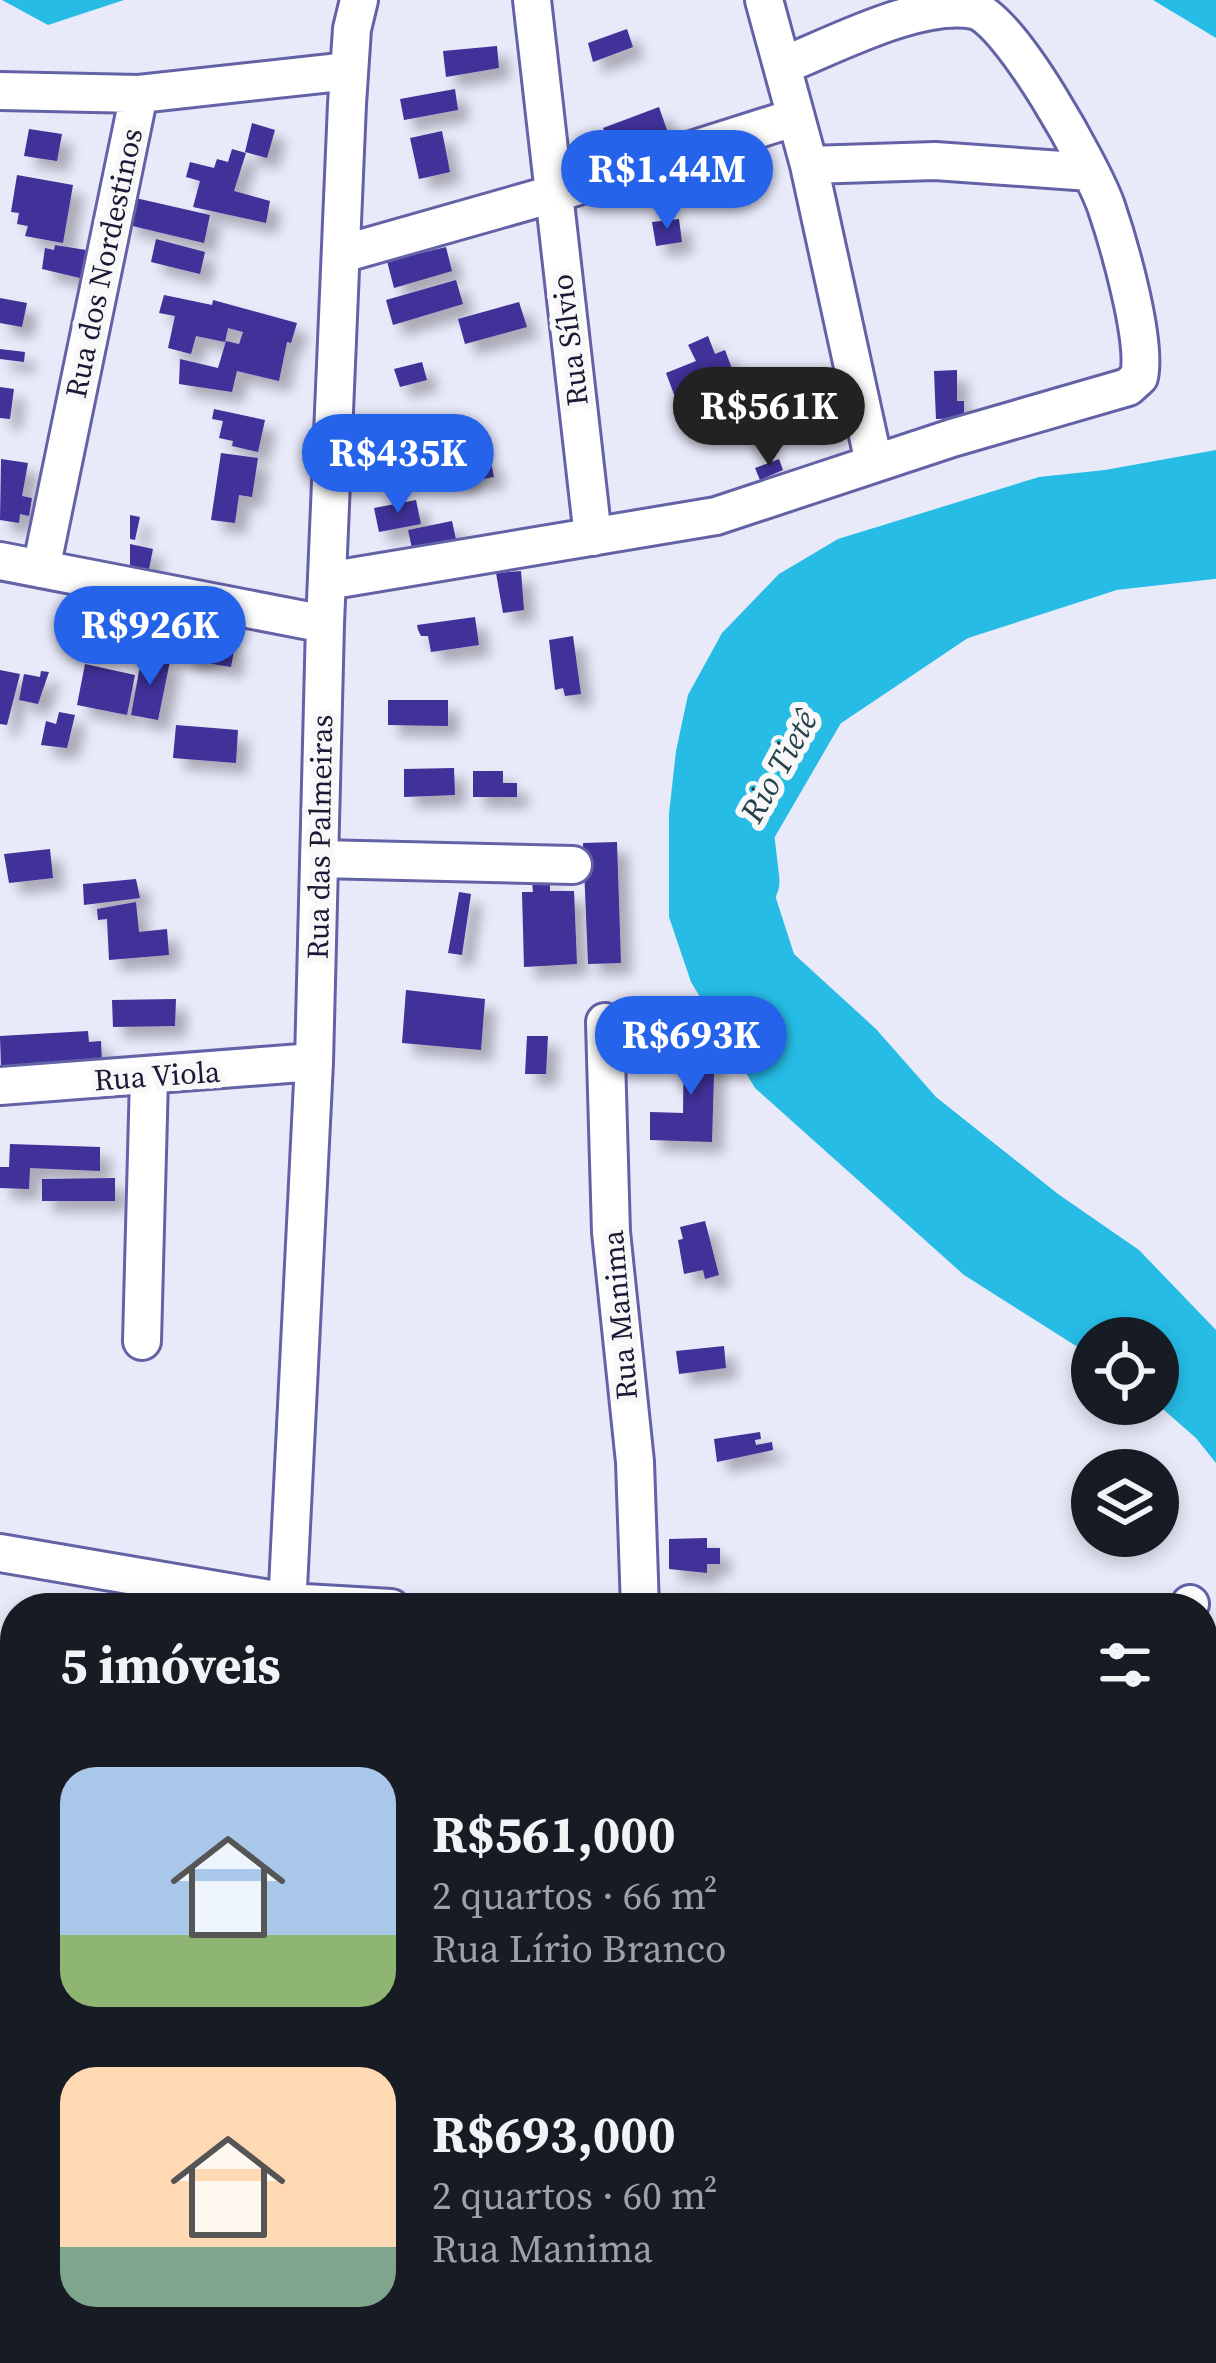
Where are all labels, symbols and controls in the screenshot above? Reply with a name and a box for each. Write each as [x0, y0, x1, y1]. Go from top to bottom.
street label: Rua dos Nordestinos [55, 124, 152, 402]
pin: R$1.44M [556, 130, 778, 232]
text: R$1.44M [588, 142, 746, 195]
street label: Rua Sílvio [541, 272, 598, 408]
pin: R$561K [671, 367, 867, 469]
text: R$561K [700, 379, 838, 432]
pin: R$435K [300, 414, 496, 516]
text: R$435K [329, 426, 467, 479]
pin: R$926K [52, 586, 248, 688]
text: R$926K [81, 598, 219, 651]
water label: Rio Tietê [729, 700, 829, 831]
street label: Rua das Palmeiras [297, 714, 342, 960]
pin: R$693K [593, 996, 789, 1098]
text: R$693K [622, 1008, 760, 1061]
street label: Rua Viola [92, 1051, 222, 1100]
street label: Rua Manima [592, 1228, 647, 1401]
map controls [1071, 1317, 1179, 1557]
button: locate [1071, 1317, 1179, 1425]
button: layers [1071, 1449, 1179, 1557]
text: 5 imóveis [60, 1630, 281, 1700]
icon: filters [1092, 1632, 1158, 1698]
text: R$561,000 [432, 1799, 676, 1869]
icon: home [156, 1815, 300, 1959]
text: 2 quartos · 66 m² [432, 1869, 718, 1922]
text: Rua Lírio Branco [432, 1922, 726, 1975]
text: R$693,000 [432, 2099, 676, 2169]
icon: home [156, 2115, 300, 2259]
text: 2 quartos · 60 m² [432, 2169, 718, 2222]
text: Rua Manima [432, 2222, 653, 2275]

